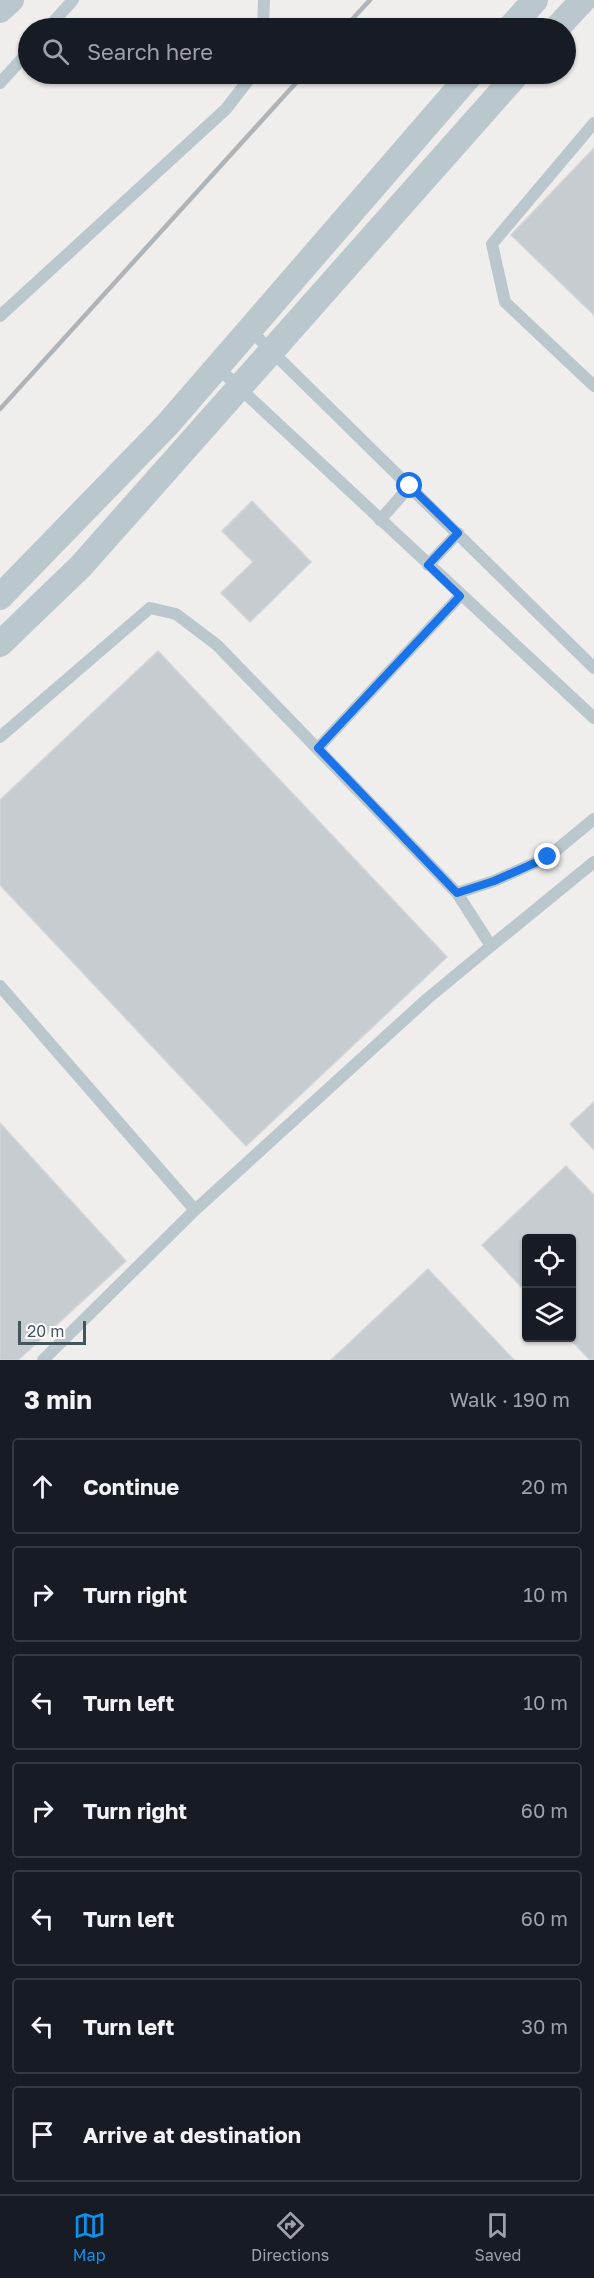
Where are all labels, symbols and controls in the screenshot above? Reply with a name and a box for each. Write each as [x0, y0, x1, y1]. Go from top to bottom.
search box [18, 18, 576, 84]
icon: search [39, 35, 72, 68]
text: Search here [87, 38, 213, 65]
route start [396, 472, 422, 498]
route end [534, 843, 560, 869]
map controls [522, 1234, 576, 1342]
button: locate [522, 1234, 576, 1288]
button: layers [522, 1288, 576, 1342]
scale bar [18, 1318, 86, 1346]
text: 20 m [27, 1321, 64, 1341]
text: 3 min [24, 1384, 92, 1415]
text: Walk · 190 m [450, 1387, 570, 1411]
icon: ahead [26, 1470, 59, 1503]
text: Continue [83, 1473, 179, 1500]
text: 20 m [521, 1474, 568, 1498]
icon: right [26, 1578, 59, 1611]
text: Turn right [83, 1581, 187, 1608]
text: 10 m [523, 1582, 568, 1606]
icon: left [26, 1686, 59, 1719]
text: Turn left [83, 1689, 174, 1716]
text: 10 m [523, 1690, 568, 1714]
icon: right [26, 1794, 59, 1827]
text: Turn right [83, 1797, 187, 1824]
text: 60 m [521, 1798, 568, 1822]
icon: left [26, 1902, 59, 1935]
text: Turn left [83, 1905, 174, 1932]
text: 60 m [521, 1906, 568, 1930]
icon: left [26, 2010, 59, 2043]
text: Turn left [83, 2013, 174, 2040]
text: 30 m [521, 2014, 568, 2038]
icon: arrive [26, 2118, 59, 2151]
text: Arrive at destination [83, 2121, 301, 2148]
tab: Map [73, 2209, 106, 2265]
tab: Directions [251, 2209, 329, 2265]
tab: Saved [475, 2209, 521, 2265]

